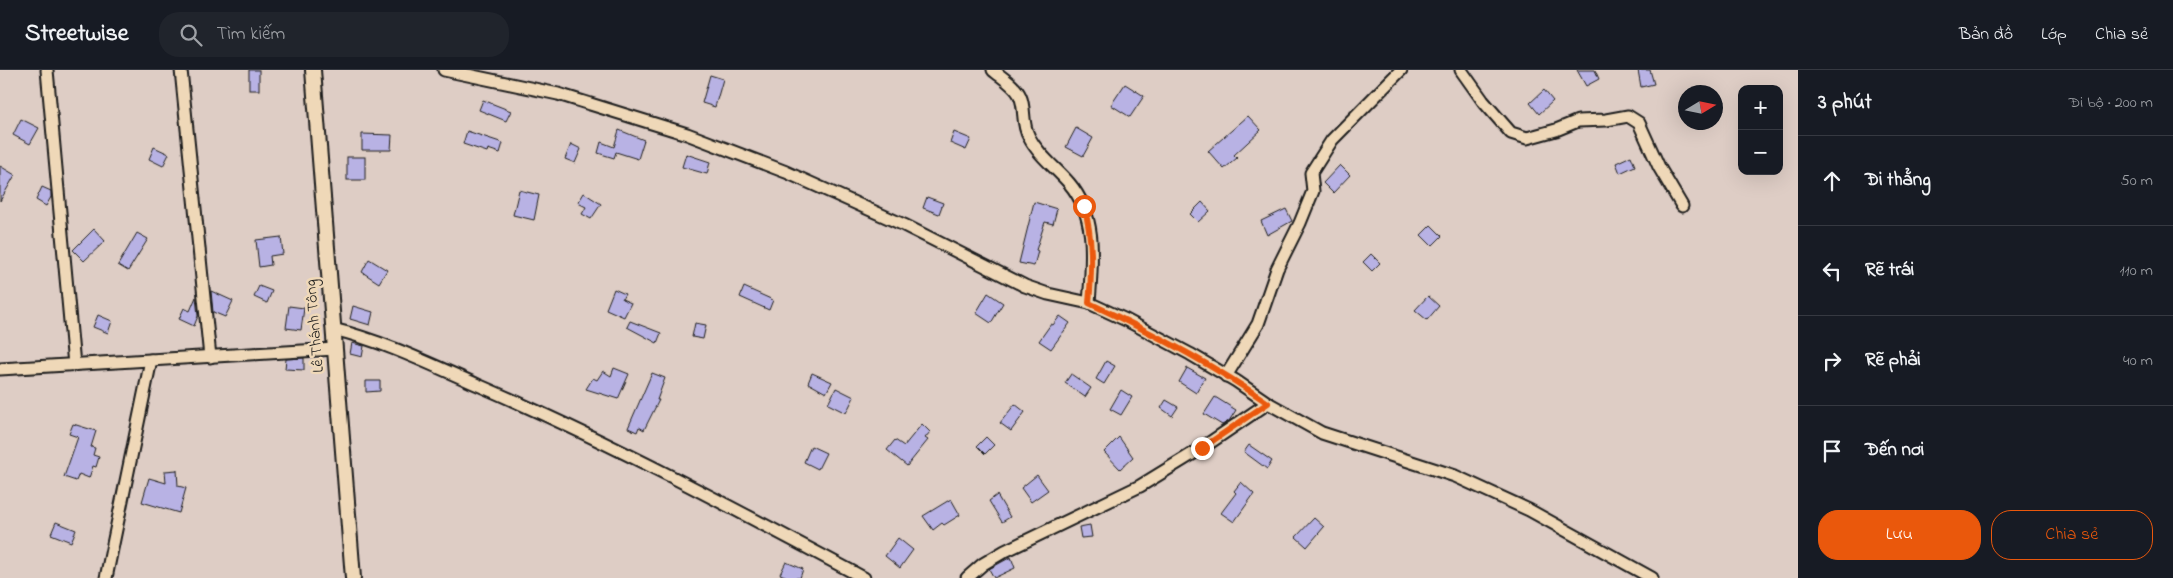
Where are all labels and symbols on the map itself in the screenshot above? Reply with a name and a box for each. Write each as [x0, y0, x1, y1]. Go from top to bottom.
north arrow [1678, 85, 1723, 130]
route start [1073, 195, 1096, 218]
street label: Lê Thánh Tông [299, 278, 331, 374]
route end [1191, 437, 1214, 460]

